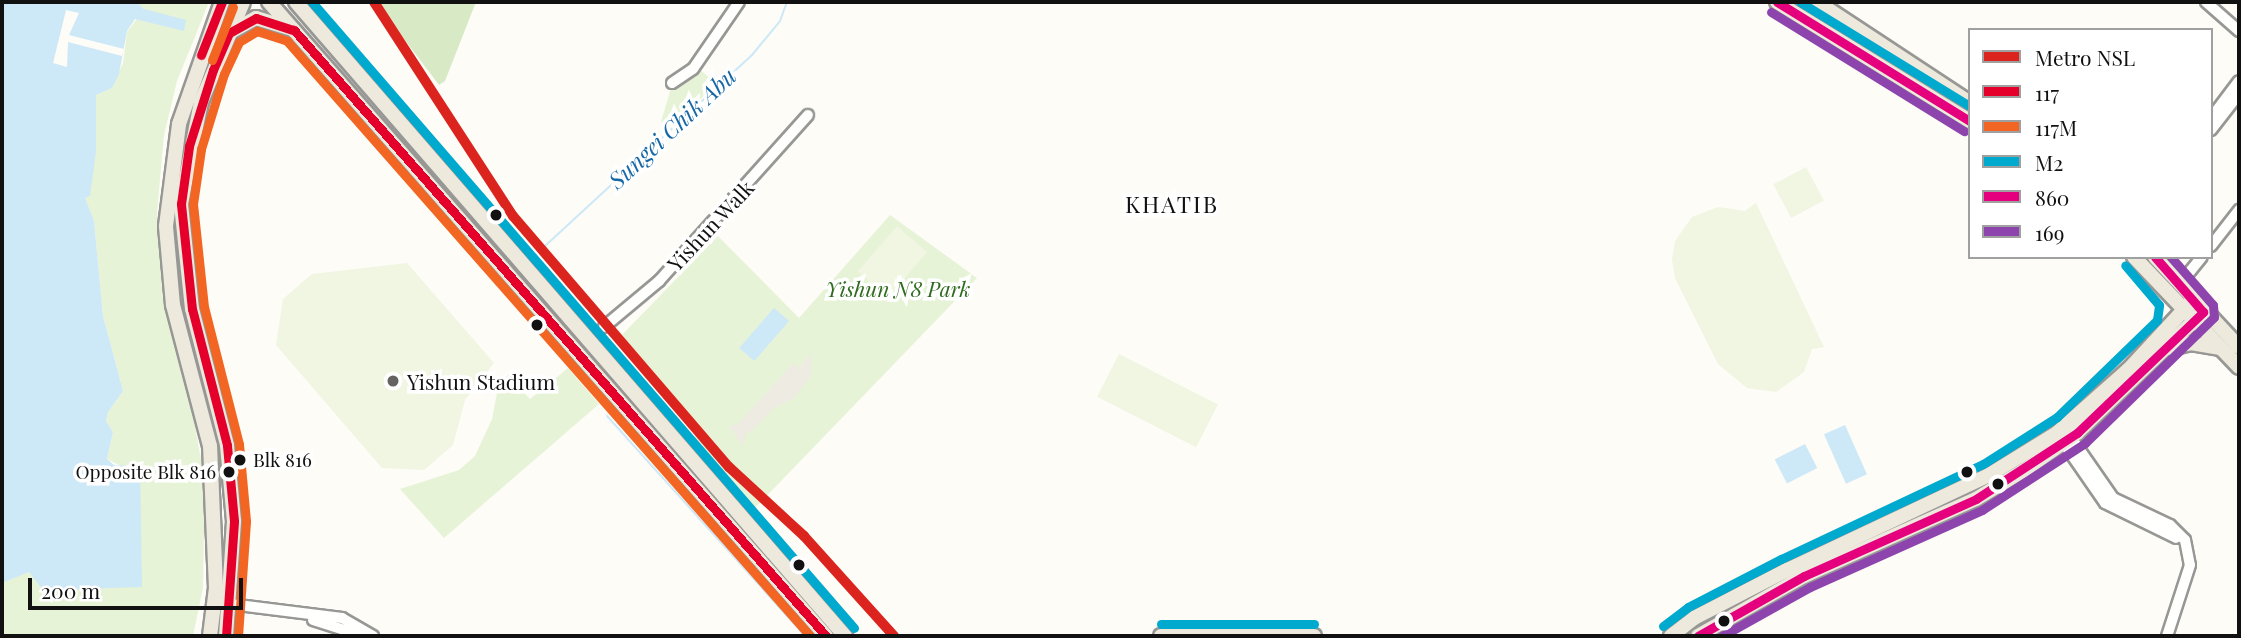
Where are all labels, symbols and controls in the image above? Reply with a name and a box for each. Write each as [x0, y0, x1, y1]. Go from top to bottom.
legend [1968, 28, 2213, 259]
text: Metro NSL [2035, 43, 2135, 71]
water label: Sungei Chik Abu [602, 62, 742, 194]
text: 117 [2035, 78, 2059, 106]
text: 117M [2035, 113, 2077, 141]
text: M2 [2035, 148, 2063, 176]
street label: Yishun Walk [661, 174, 759, 276]
text: 860 [2035, 183, 2069, 211]
district label: KHATIB [1126, 190, 1218, 218]
unlabelled marker [489, 208, 503, 222]
text: 169 [2035, 218, 2064, 246]
park label: Yishun N8 Park [826, 275, 970, 301]
unlabelled marker [530, 318, 544, 332]
place label: Yishun Stadium [407, 368, 555, 394]
marker: Yishun Stadium [385, 373, 401, 389]
place label: Blk 816 [253, 449, 312, 471]
marker: Blk 816 [233, 453, 247, 467]
place label: Opposite Blk 816 [75, 461, 216, 483]
marker: Opposite Blk 816 [222, 465, 236, 479]
unlabelled marker [1960, 465, 1974, 479]
unlabelled marker [1991, 477, 2005, 491]
unlabelled marker [792, 558, 806, 572]
scale bar [32, 564, 247, 608]
text: 200 m [41, 576, 100, 604]
unlabelled marker [1717, 614, 1731, 628]

